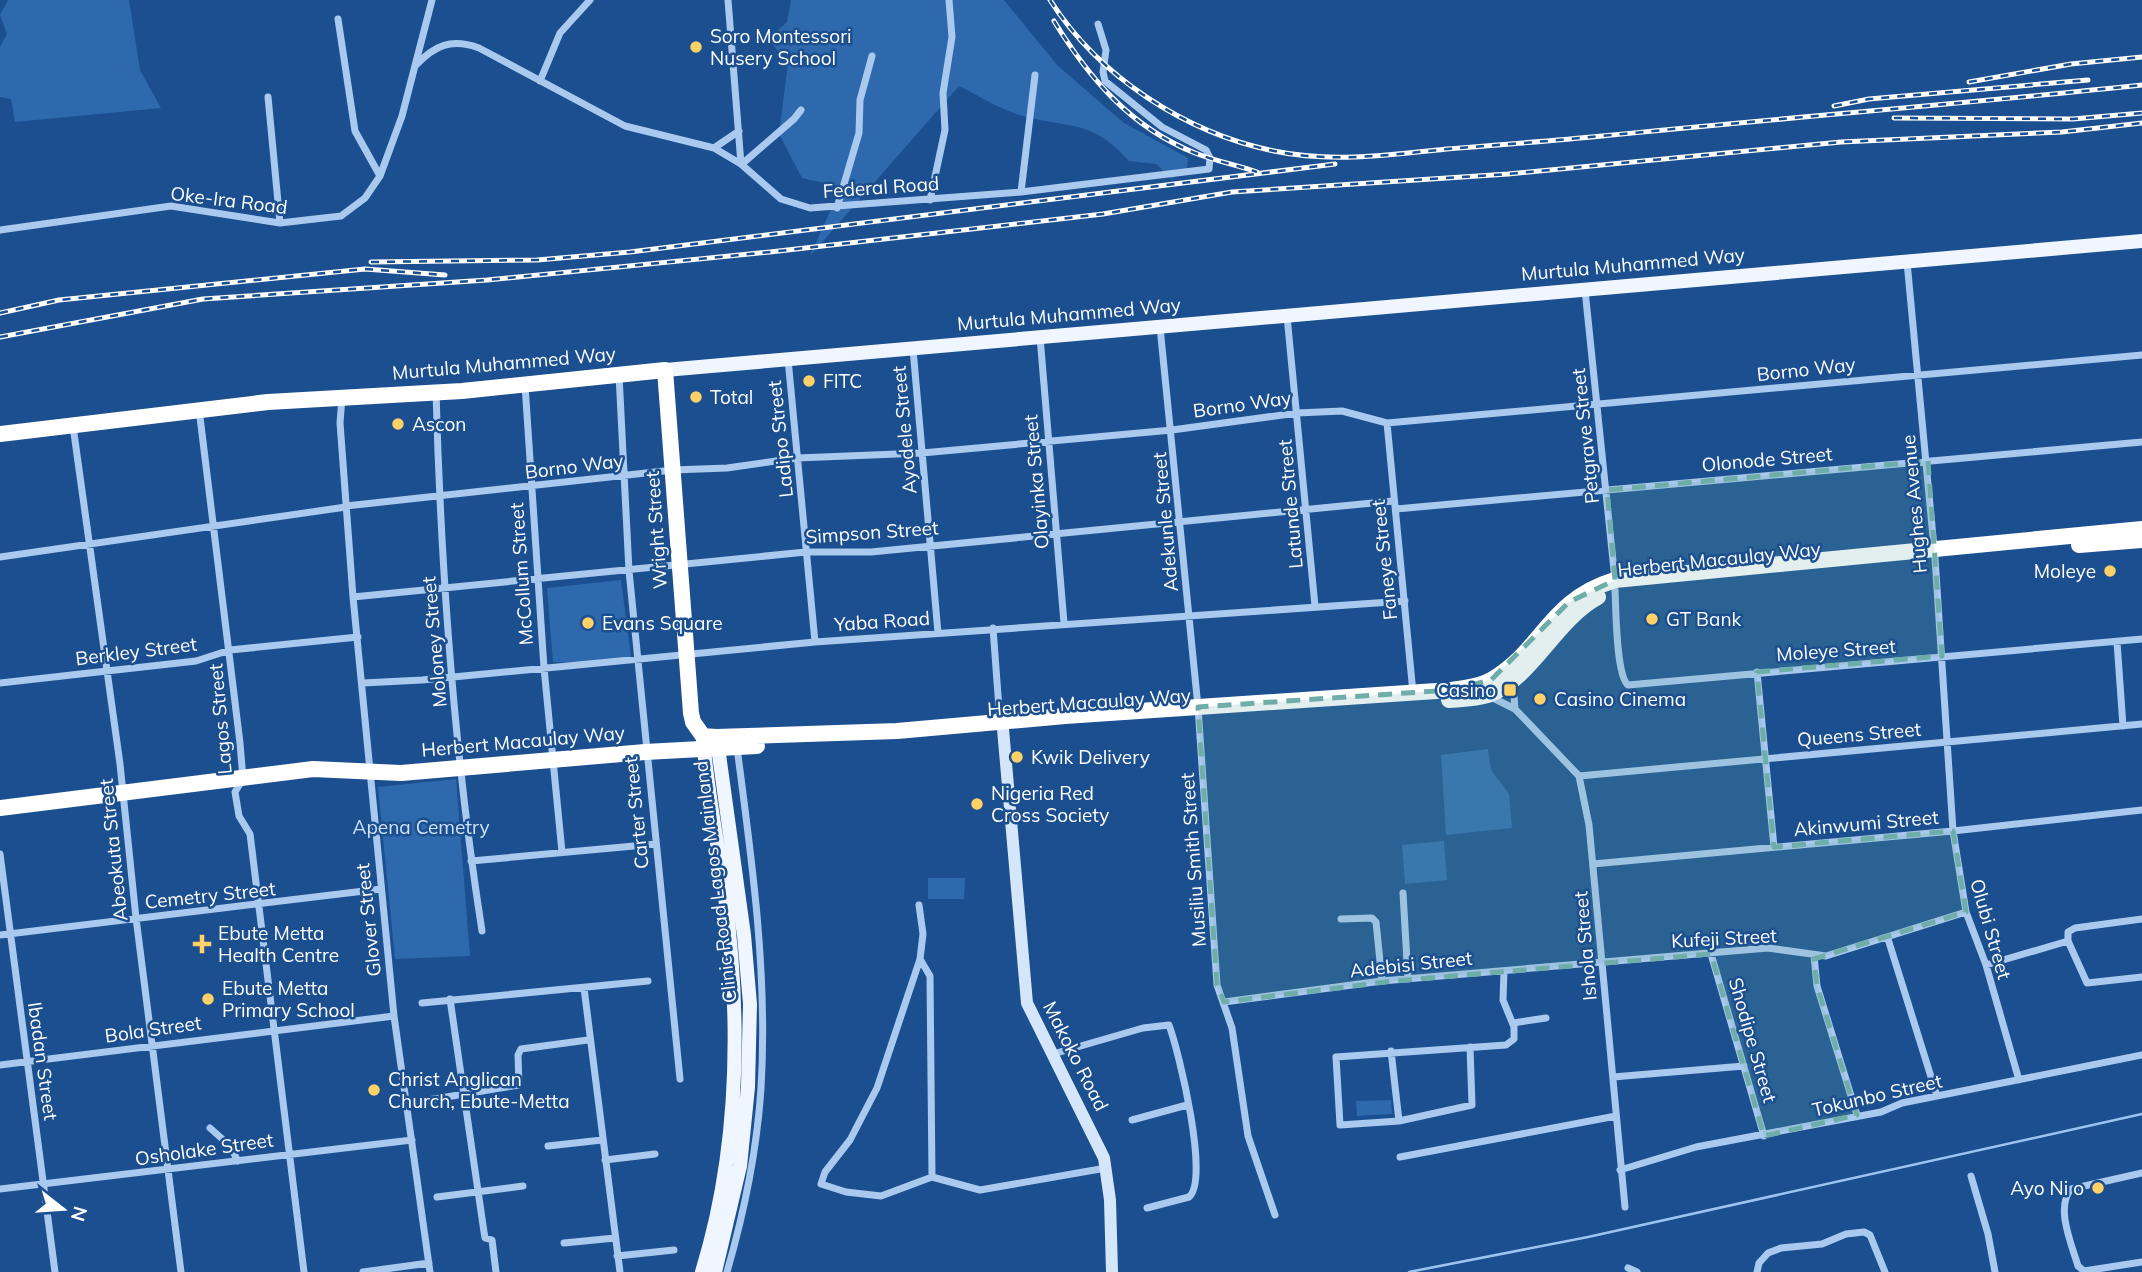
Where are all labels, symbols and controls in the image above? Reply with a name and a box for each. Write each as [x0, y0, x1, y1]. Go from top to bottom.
place label: Soro Montessori Nusery School [710, 24, 852, 70]
marker: Soro Montessori Nusery School [688, 39, 704, 55]
street label: Federal Road [822, 171, 940, 203]
street label: Oke-Ira Road [169, 181, 289, 219]
street label: Murtula Muhammed Way [1520, 242, 1746, 286]
street label: Murtula Muhammed Way [956, 292, 1182, 336]
street label: Murtula Muhammed Way [391, 341, 617, 385]
street label: Borno Way [1755, 352, 1857, 386]
street label: Ayodele Street [886, 365, 922, 495]
street label: Petgrave Street [1566, 367, 1604, 505]
place label: FITC [823, 369, 862, 393]
marker: FITC [801, 373, 817, 389]
street label: Ladipo Street [762, 379, 798, 499]
place label: Total [710, 385, 753, 409]
street label: Borno Way [1191, 385, 1293, 423]
marker: Total [688, 389, 704, 405]
place label: Ascon [412, 412, 466, 436]
street label: Olayinka Street [1018, 413, 1054, 550]
marker: Ascon [390, 416, 406, 432]
street label: Hughes Avenue [1896, 434, 1932, 574]
street label: Latunde Street [1272, 438, 1308, 570]
street label: Olonode Street [1701, 441, 1834, 477]
street label: Borno Way [523, 448, 625, 484]
street label: Adekunle Street [1147, 451, 1183, 593]
street label: Wright Street [640, 470, 672, 590]
street label: Faneye Street [1366, 498, 1402, 621]
street label: McCollum Street [504, 501, 538, 646]
street label: Simpson Street [805, 515, 940, 549]
street label: Herbert Macaulay Way [1616, 536, 1822, 582]
place label: Moleye [2034, 559, 2096, 583]
marker: Moleye [2102, 563, 2118, 579]
street label: Moloney Street [416, 575, 452, 709]
street label: Yaba Road [832, 606, 931, 636]
place label: GT Bank [1666, 607, 1742, 631]
place label: Evans Square [602, 611, 723, 635]
marker: GT Bank [1644, 611, 1660, 627]
marker: Evans Square [580, 615, 596, 631]
street label: Berkley Street [74, 632, 198, 670]
street label: Moleye Street [1775, 634, 1897, 666]
street label: Lagos Street [203, 662, 237, 775]
place label: Casino [1436, 678, 1496, 702]
marker: Casino [1502, 682, 1518, 698]
street label: Herbert Macaulay Way [986, 683, 1192, 721]
place label: Casino Cinema [1554, 687, 1686, 711]
marker: Casino Cinema [1532, 691, 1548, 707]
street label: Queens Street [1796, 717, 1922, 751]
street label: Herbert Macaulay Way [420, 720, 626, 762]
place label: Kwik Delivery [1031, 745, 1150, 769]
marker: Kwik Delivery [1009, 749, 1025, 765]
street label: Carter Street [618, 755, 654, 870]
street label: Clinic Road Lagos Mainland [688, 760, 742, 1004]
street label: Musiliu Smith Street [1175, 772, 1211, 948]
street label: Abeokuta Street [94, 777, 132, 922]
place label: Nigeria Red Cross Society [991, 781, 1109, 827]
marker: Nigeria Red Cross Society [969, 796, 985, 812]
street label: Akinwumi Street [1792, 805, 1940, 841]
park label: Apena Cemetry [352, 815, 490, 839]
street label: Glover Street [350, 862, 386, 978]
street label: Cemetry Street [143, 876, 277, 914]
street label: Olubi Street [1965, 876, 2017, 982]
street label: Ishola Street [1568, 890, 1602, 1002]
place label: Ebute Metta Health Centre [218, 921, 339, 967]
street label: Kufeji Street [1671, 923, 1778, 953]
marker: Ebute Metta Health Centre [192, 934, 212, 954]
street label: Adebisi Street [1349, 946, 1474, 982]
street label: Shodipe Street [1724, 975, 1782, 1106]
place label: Ebute Metta Primary School [222, 976, 355, 1022]
marker: Ebute Metta Primary School [200, 991, 216, 1007]
street label: Makoko Road [1038, 997, 1114, 1115]
street label: Ibadan Street [23, 1000, 63, 1122]
street label: Bola Street [103, 1010, 203, 1048]
place label: Christ Anglican Church, Ebute-Metta [388, 1067, 570, 1113]
street label: Tokunbo Street [1810, 1068, 1945, 1122]
marker: Christ Anglican Church, Ebute-Metta [366, 1082, 382, 1098]
street label: Osholake Street [133, 1127, 275, 1171]
north arrow [28, 1174, 98, 1244]
place label: Ayo Ni o [2010, 1176, 2084, 1200]
marker: Ayo Ni o [2090, 1180, 2106, 1196]
text: N [66, 1204, 93, 1224]

